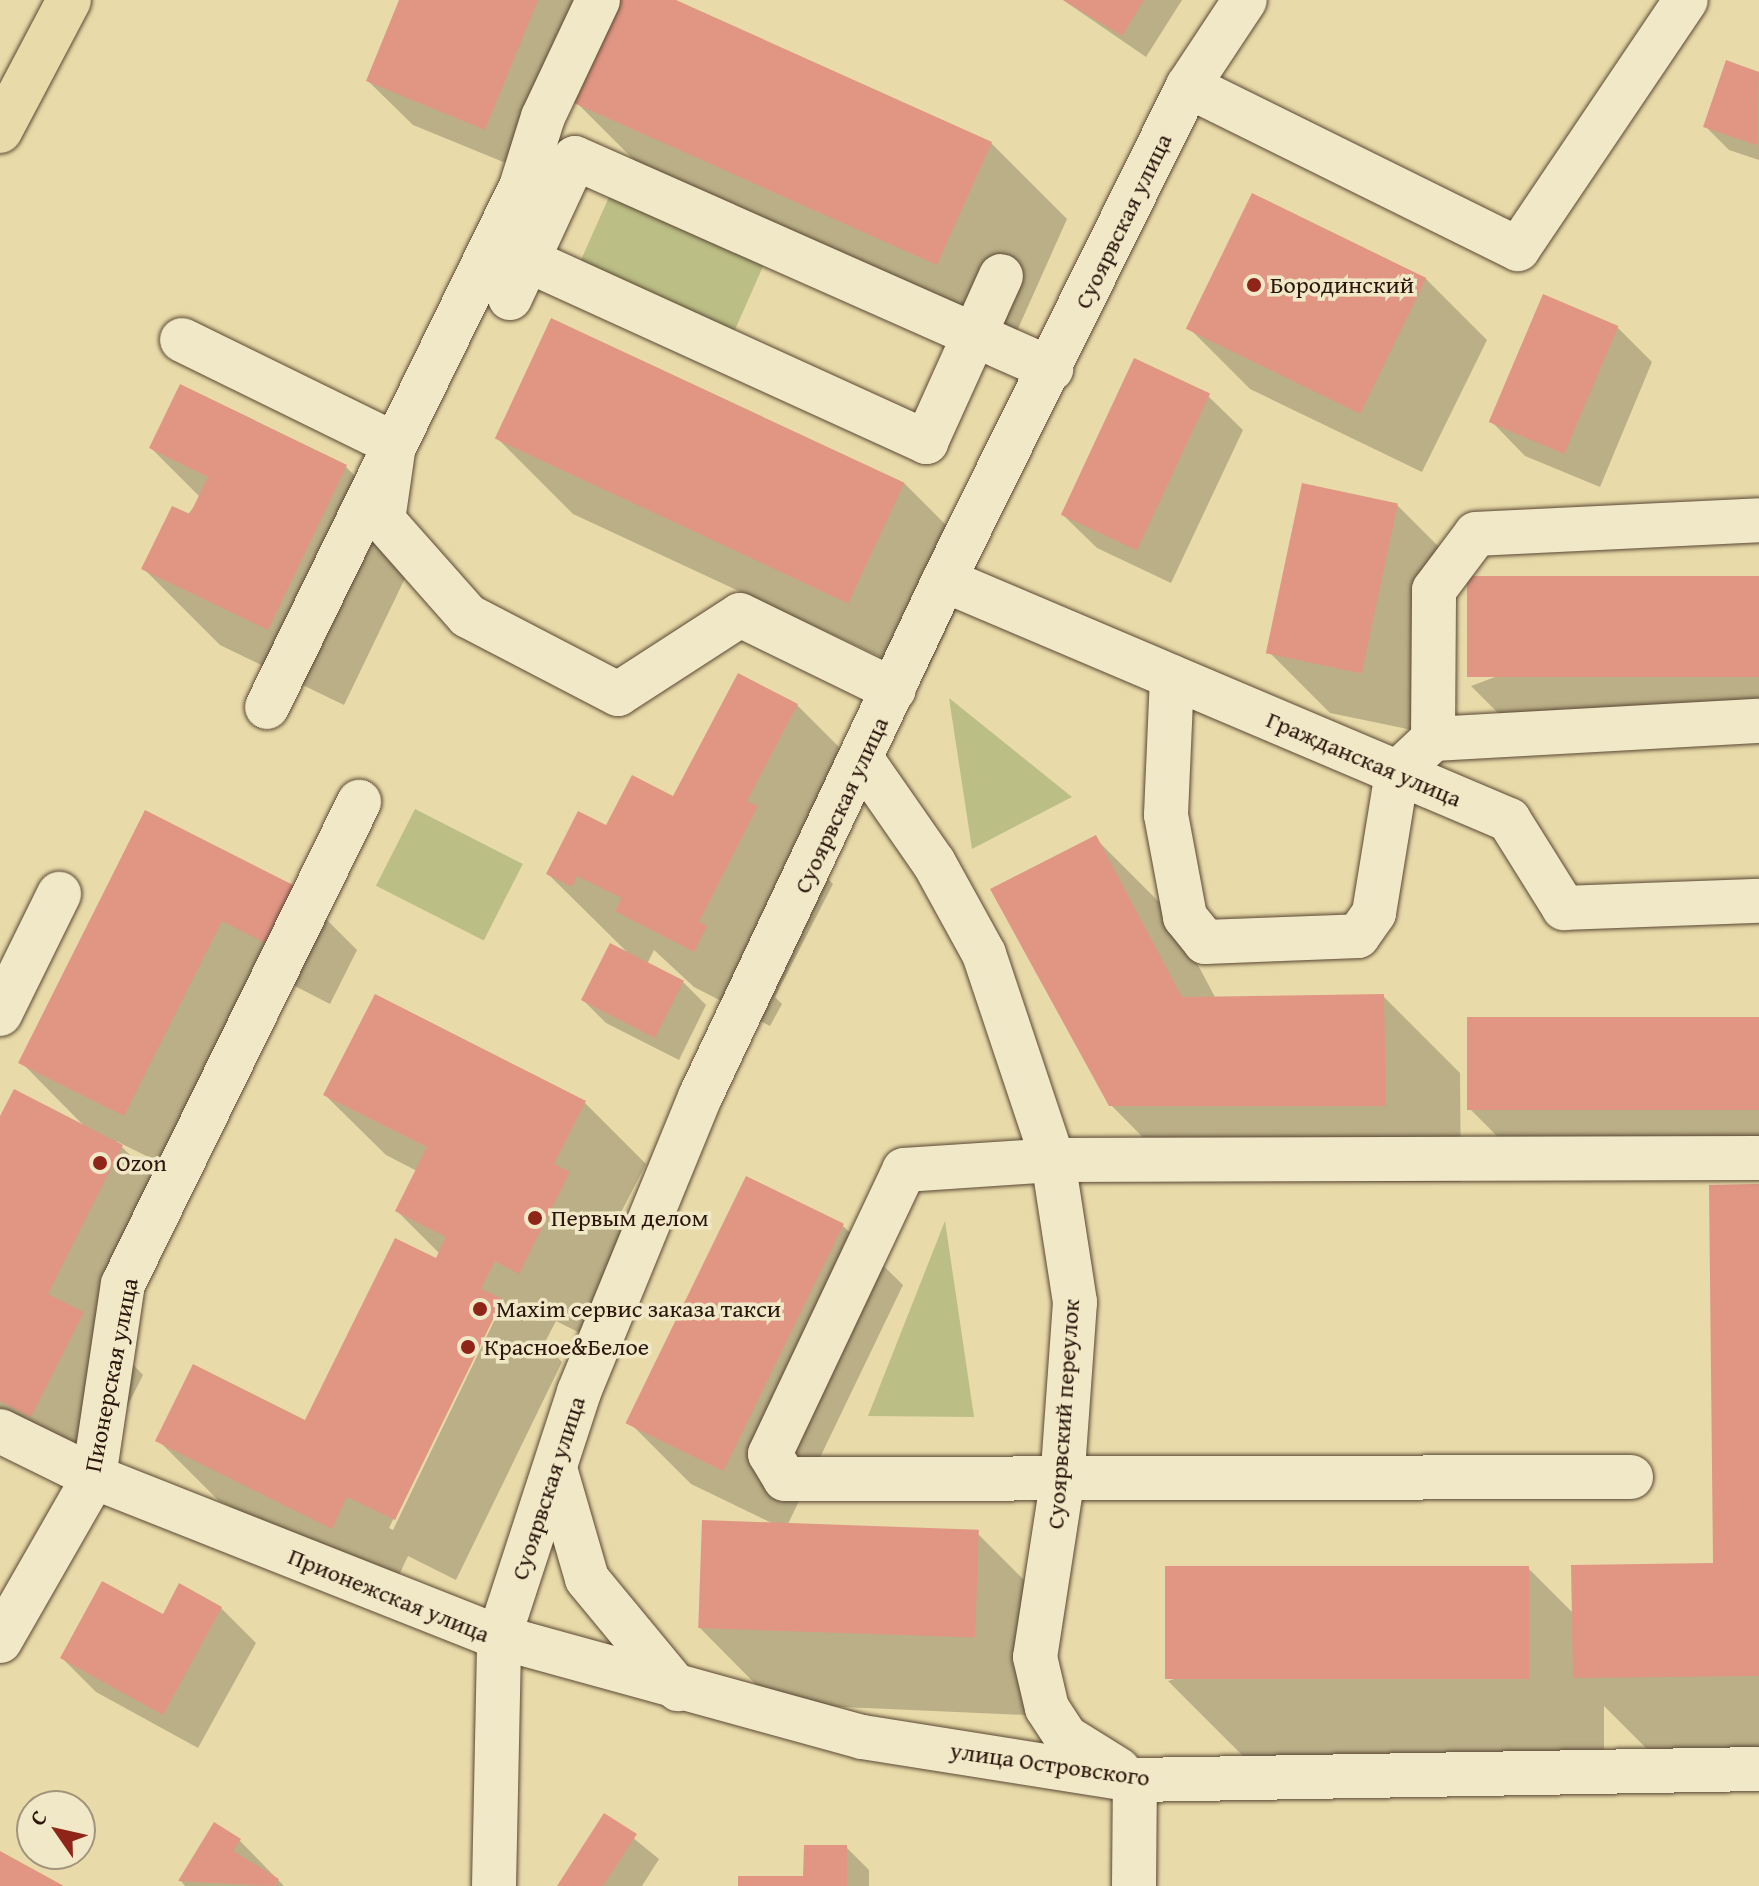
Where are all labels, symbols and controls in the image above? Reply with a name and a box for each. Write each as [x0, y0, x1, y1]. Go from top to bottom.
street label: Суоярвская улица [1068, 129, 1178, 313]
place label: Бородинский [1270, 271, 1414, 299]
marker: Бородинский [1245, 276, 1263, 294]
street label: Гражданская улица [1262, 705, 1466, 813]
street label: Суоярвская улица [788, 712, 894, 898]
place label: Ozon [116, 1149, 167, 1177]
marker: Ozon [91, 1154, 109, 1172]
place label: Первым делом [551, 1204, 709, 1232]
marker: Первым делом [526, 1209, 544, 1227]
street label: Пионерская улица [78, 1276, 144, 1474]
place label: Maxim сервис заказа такси [496, 1295, 781, 1323]
street label: Суоярвский переулок [1041, 1298, 1085, 1530]
marker: Maxim сервис заказа такси [471, 1300, 489, 1318]
place label: Красное&Белое [484, 1333, 649, 1361]
marker: Красное&Белое [459, 1338, 477, 1356]
street label: Суоярвская улица [505, 1393, 591, 1583]
street label: Прионежская улица [284, 1541, 494, 1649]
street label: улица Островского [948, 1736, 1152, 1792]
north arrow [16, 1790, 96, 1870]
text: С [21, 1804, 55, 1832]

